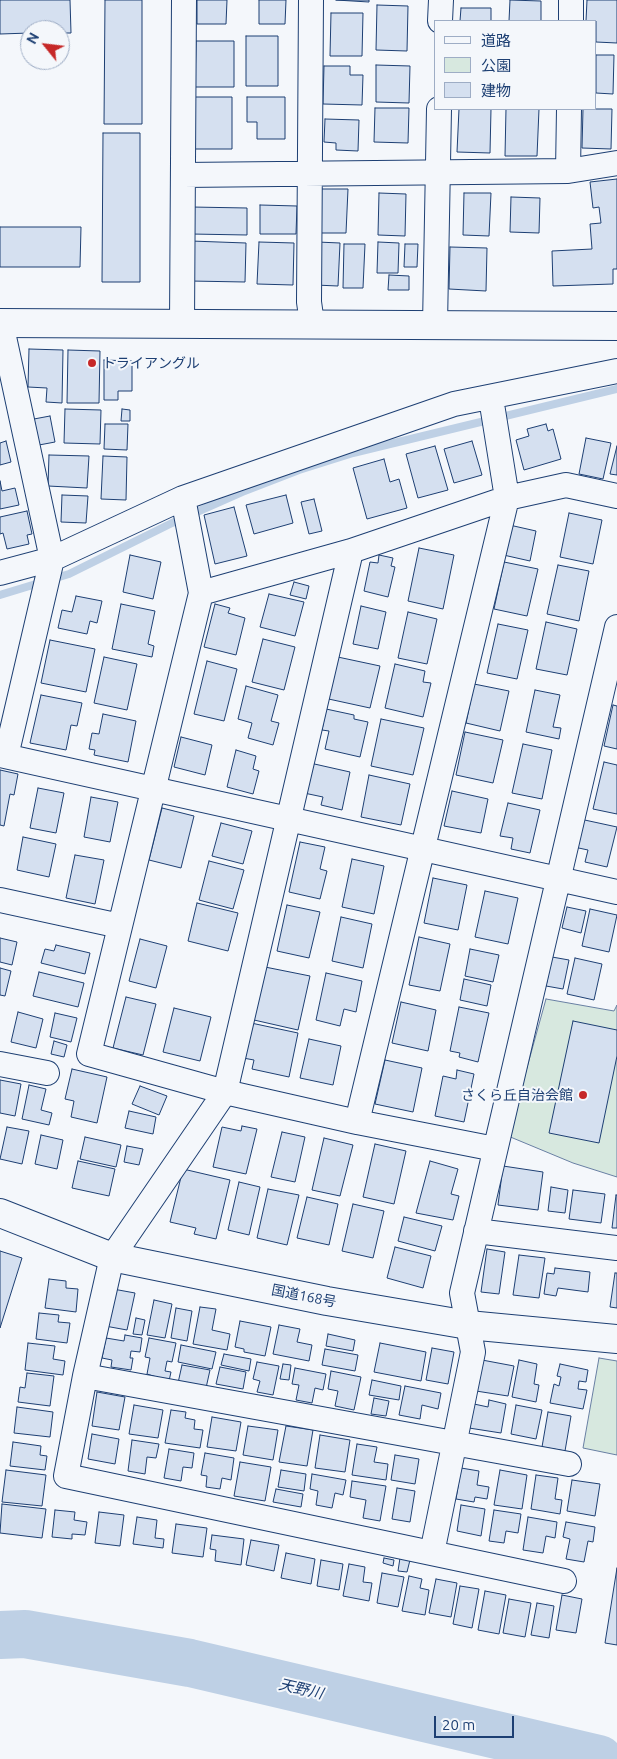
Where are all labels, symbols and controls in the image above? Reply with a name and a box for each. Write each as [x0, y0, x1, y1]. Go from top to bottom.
north arrow [20, 20, 70, 70]
legend [434, 20, 597, 110]
text: N [23, 30, 42, 47]
text: 道路 [481, 32, 511, 49]
text: 公園 [481, 57, 511, 74]
text: 建物 [481, 82, 511, 99]
place label: トライアングル [102, 355, 200, 371]
marker: トライアングル [86, 357, 98, 369]
place label: さくら丘自治会館 [461, 1087, 573, 1103]
marker: さくら丘自治会館 [577, 1089, 589, 1101]
street label: 国道168号 [270, 1281, 338, 1311]
water label: 天野川 [277, 1675, 325, 1703]
scale bar [437, 1706, 517, 1738]
text: 20 m [442, 1716, 475, 1733]

